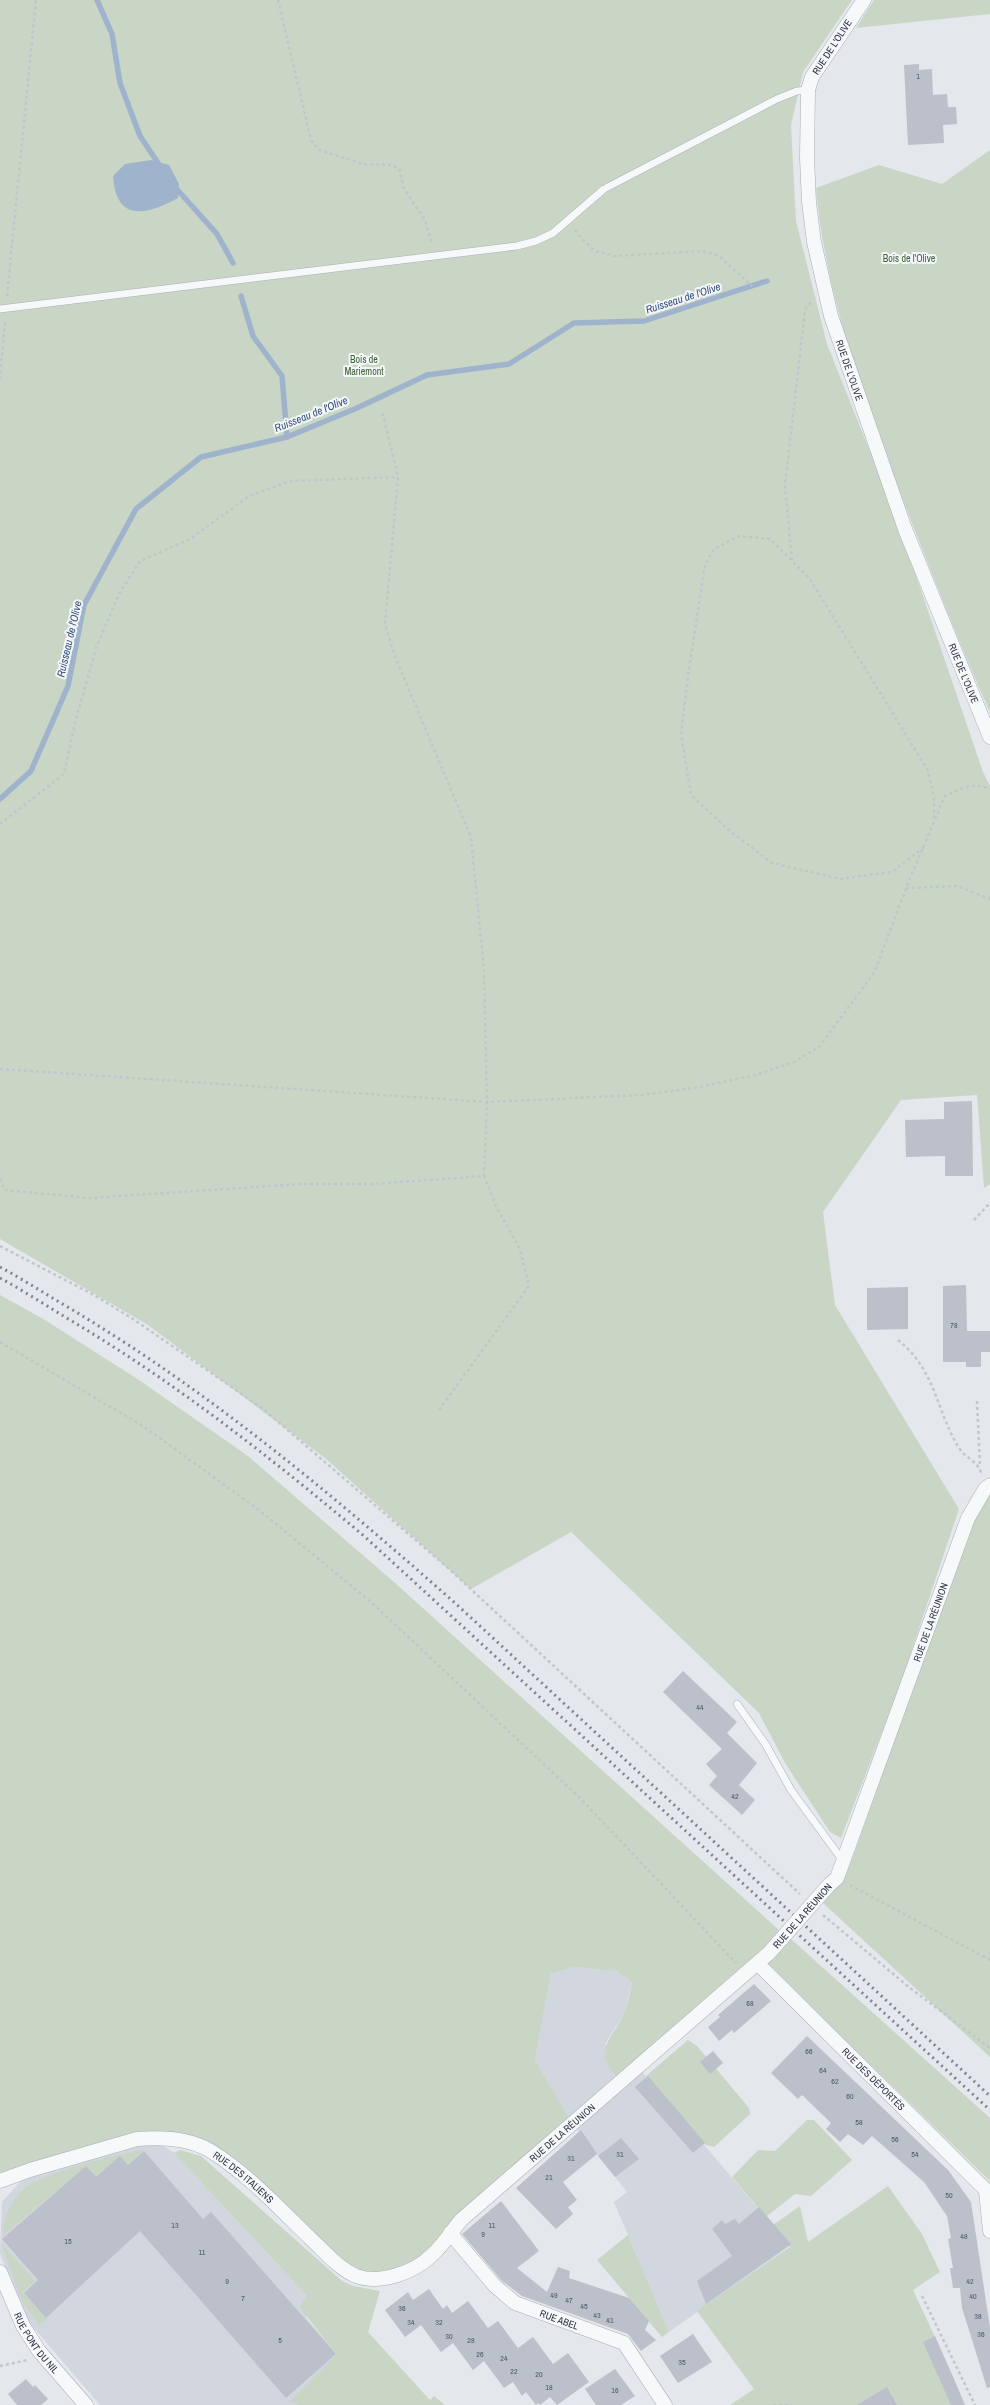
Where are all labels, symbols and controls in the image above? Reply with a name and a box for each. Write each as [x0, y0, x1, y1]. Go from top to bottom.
street label: RUE DE L'OLIVE [809, 17, 855, 77]
house number: 1 [916, 71, 920, 81]
park label: Bois de l'Olive [883, 252, 936, 265]
water label: Ruisseau de l'Olive [644, 279, 722, 317]
street label: RUE DE L'OLIVE [833, 338, 866, 402]
park label: Bois de Mariemont [344, 353, 384, 378]
water label: Ruisseau de l'Olive [272, 393, 350, 435]
water label: Ruisseau de l'Olive [53, 599, 85, 679]
street label: RUE DE L'OLIVE [946, 641, 982, 705]
house number: 78 [950, 1320, 958, 1330]
street label: RUE DE LA RÉUNION [910, 1581, 950, 1663]
house number: 44 [696, 1702, 704, 1712]
house number: 42 [731, 1791, 739, 1801]
street label: RUE DE LA RÉUNION [770, 1880, 834, 1951]
house number: 68 [746, 1998, 754, 2008]
street label: RUE DES DÉPORTÉS [839, 2045, 908, 2113]
house number: 66 [805, 2046, 813, 2056]
house number: 64 [819, 2065, 827, 2075]
house number: 62 [831, 2076, 839, 2086]
house number: 60 [846, 2091, 854, 2101]
street label: RUE DE LA RÉUNION [526, 2100, 598, 2165]
house number: 58 [855, 2117, 863, 2127]
house number: 56 [891, 2134, 899, 2144]
street label: RUE DES ITALIENS [211, 2148, 277, 2206]
house number: 31 [616, 2149, 624, 2159]
house number: 54 [911, 2149, 919, 2159]
house number: 31 [567, 2153, 575, 2163]
house number: 21 [545, 2172, 553, 2182]
house number: 50 [945, 2190, 953, 2200]
house number: 13 [171, 2220, 179, 2230]
house number: 11 [489, 2220, 496, 2230]
house number: 9 [481, 2229, 485, 2239]
house number: 48 [960, 2231, 968, 2241]
house number: 15 [64, 2236, 72, 2246]
house number: 11 [199, 2247, 206, 2257]
house number: 9 [225, 2276, 229, 2286]
house number: 42 [966, 2276, 974, 2286]
house number: 49 [550, 2290, 558, 2300]
house number: 40 [969, 2291, 977, 2301]
house number: 7 [241, 2293, 245, 2303]
house number: 47 [565, 2295, 573, 2305]
house number: 45 [580, 2301, 588, 2311]
house number: 36 [398, 2303, 406, 2313]
street label: RUE ABEL [538, 2306, 581, 2332]
street label: RUE PONT DU NIL [11, 2310, 62, 2376]
house number: 43 [593, 2310, 601, 2320]
house number: 38 [974, 2311, 982, 2321]
house number: 41 [606, 2315, 614, 2325]
house number: 34 [407, 2317, 415, 2327]
house number: 32 [435, 2317, 443, 2327]
house number: 36 [977, 2329, 985, 2339]
house number: 30 [445, 2331, 453, 2341]
house number: 5 [278, 2335, 282, 2345]
house number: 28 [467, 2335, 475, 2345]
house number: 26 [476, 2349, 484, 2359]
house number: 24 [500, 2353, 508, 2363]
house number: 35 [678, 2357, 686, 2367]
house number: 22 [510, 2366, 518, 2376]
house number: 20 [535, 2369, 543, 2379]
house number: 18 [545, 2382, 553, 2392]
house number: 16 [611, 2385, 619, 2395]

